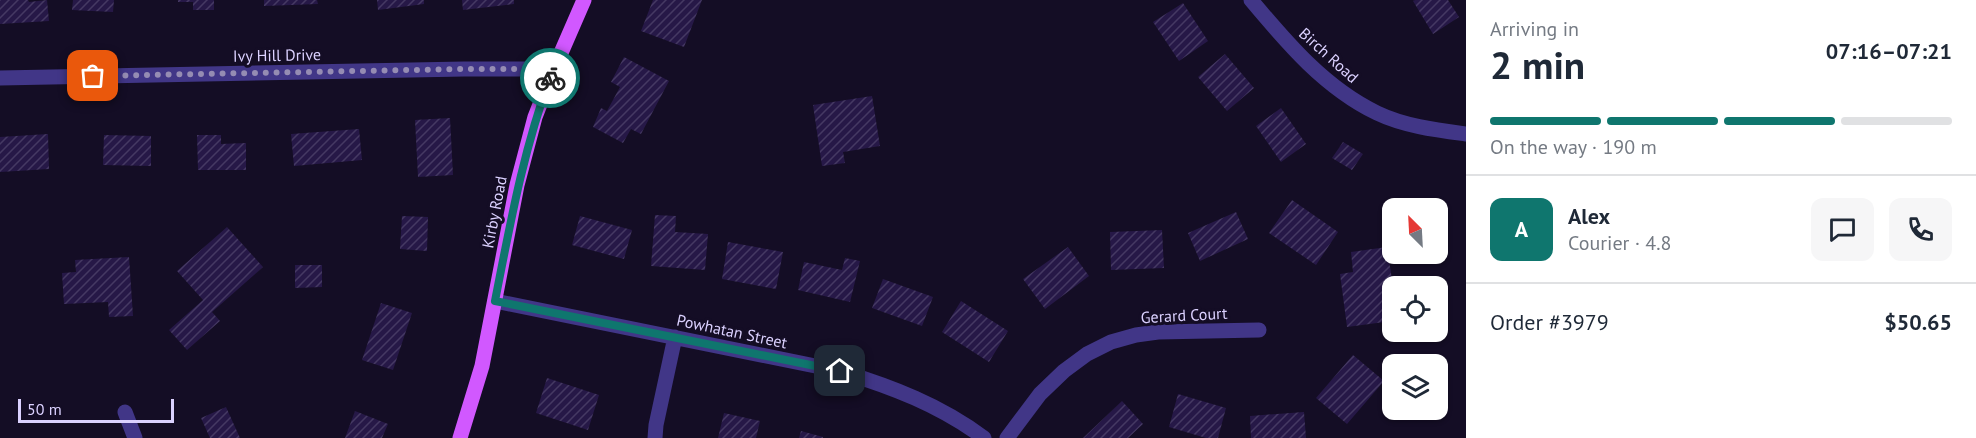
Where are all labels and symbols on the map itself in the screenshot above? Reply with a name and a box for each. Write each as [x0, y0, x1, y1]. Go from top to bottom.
street label: Birch Road [1295, 23, 1363, 87]
street label: Ivy Hill Drive [233, 44, 321, 66]
courier [520, 48, 580, 108]
pin [67, 50, 118, 101]
street label: Kirby Road [477, 174, 511, 250]
north arrow [1382, 198, 1448, 264]
street label: Gerard Court [1140, 303, 1228, 327]
street label: Powhatan Street [675, 310, 790, 353]
pin [814, 345, 865, 396]
scale bar [18, 396, 174, 424]

